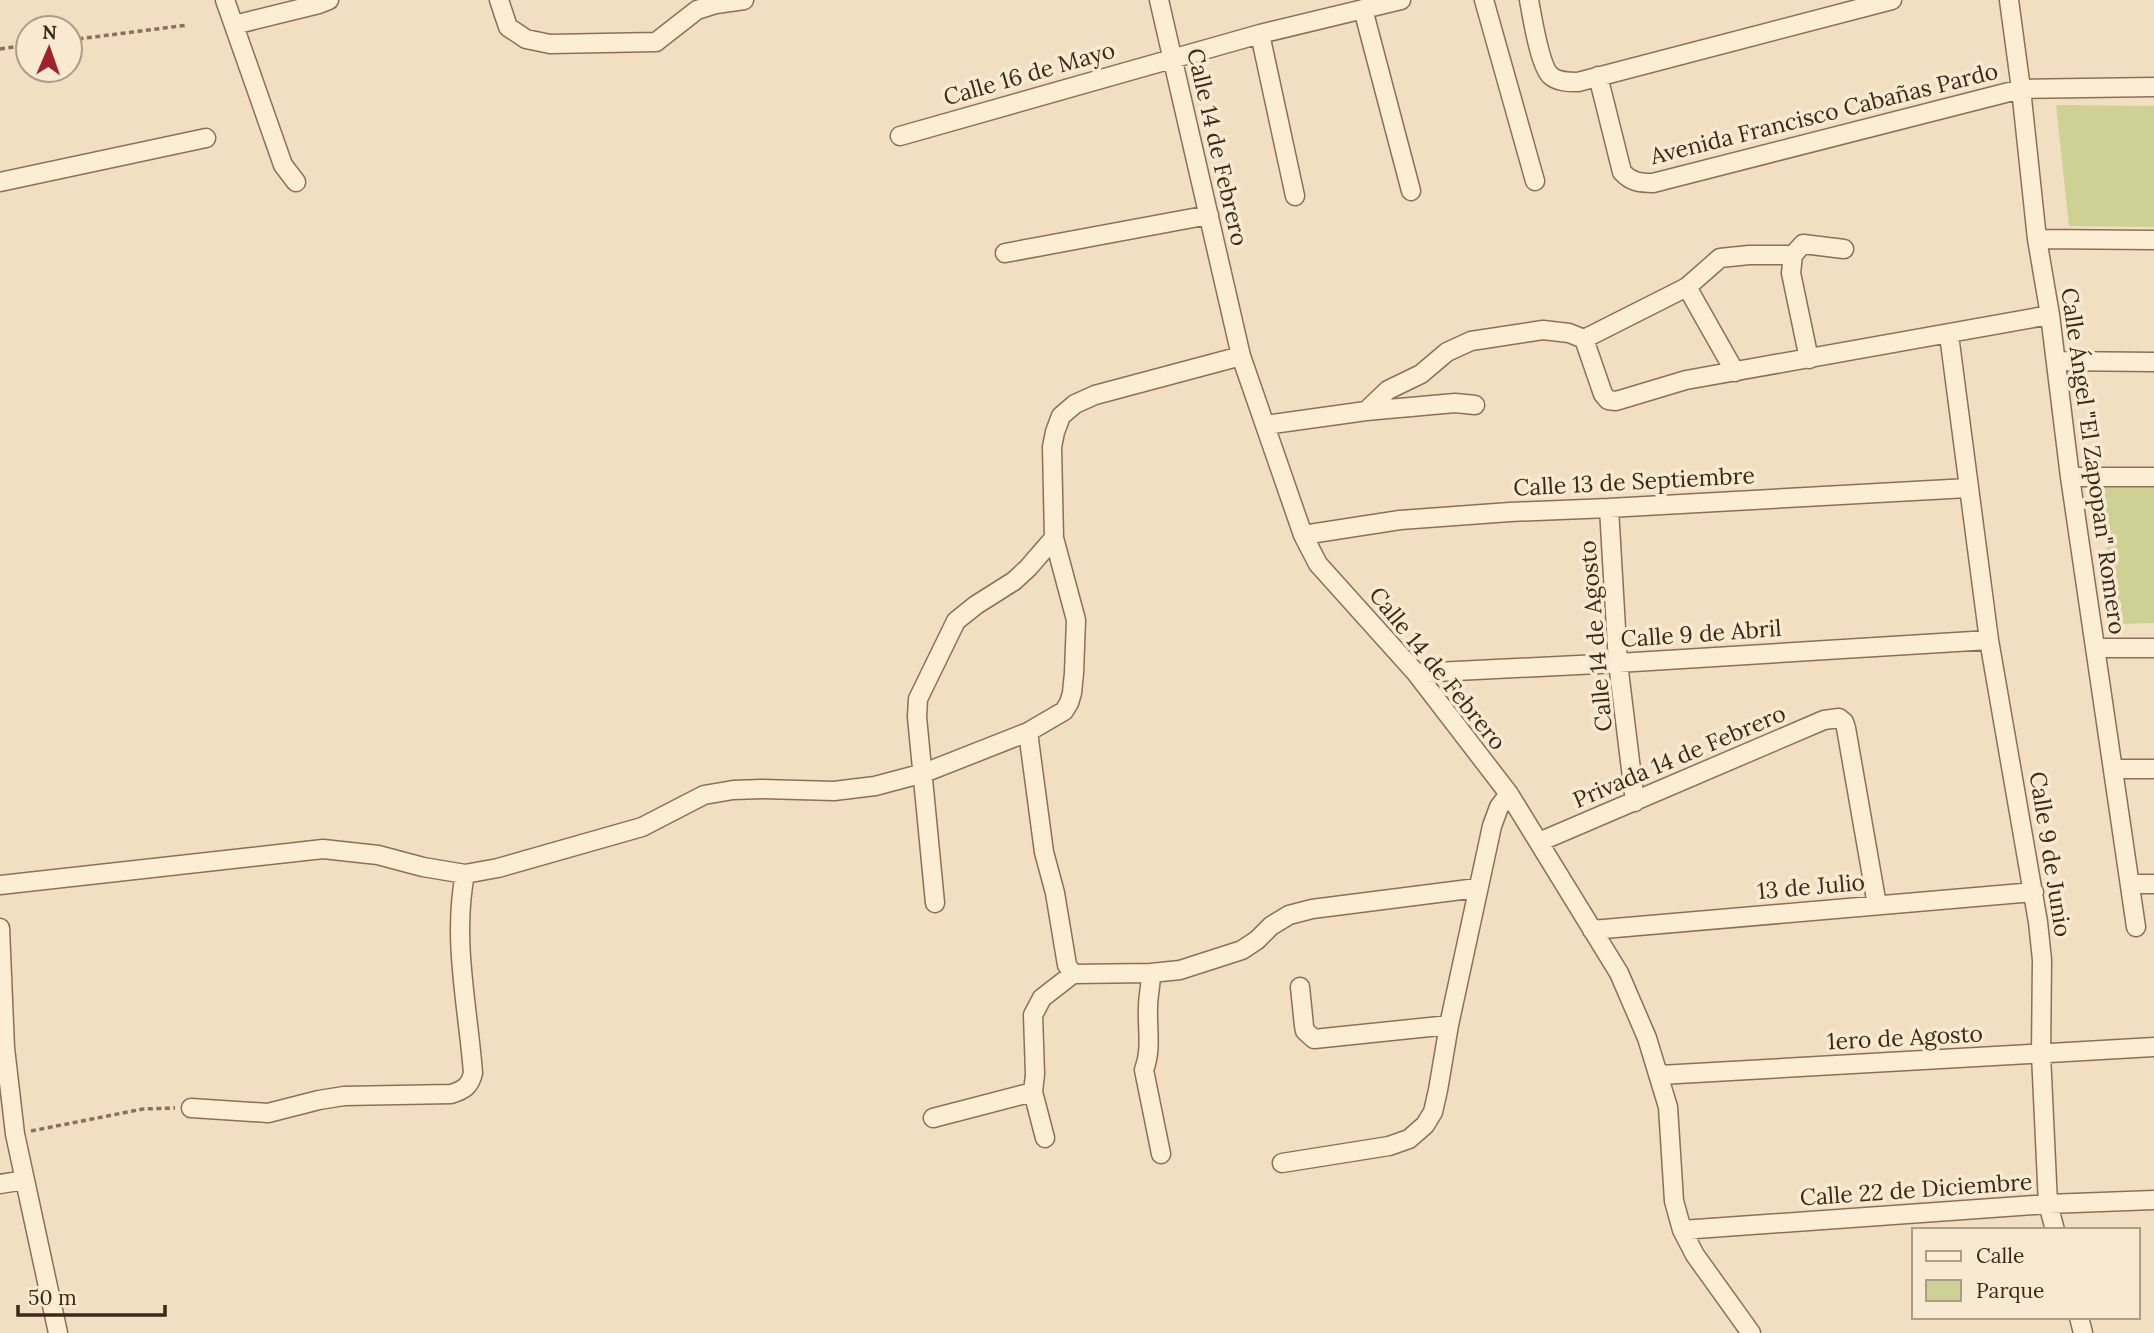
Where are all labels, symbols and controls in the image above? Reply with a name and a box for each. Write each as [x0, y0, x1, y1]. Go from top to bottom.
north arrow [14, 14, 84, 84]
text: N [42, 20, 58, 44]
street label: Calle 16 de Mayo [940, 35, 1118, 111]
street label: Calle 14 de Febrero [1181, 45, 1255, 249]
street label: Avenida Francisco Cabañas Pardo [1646, 56, 2001, 171]
street label: Calle Ángel "El Zapopan" Romero [2055, 286, 2133, 636]
street label: Calle 13 de Septiembre [1513, 460, 1755, 502]
street label: Calle 14 de Agosto [1572, 539, 1618, 733]
street label: Calle 14 de Febrero [1363, 580, 1513, 756]
street label: Calle 9 de Abril [1620, 613, 1782, 653]
street label: Privada 14 de Febrero [1568, 698, 1790, 814]
street label: Calle 9 de Junio [2024, 769, 2078, 939]
street label: 13 de Julio [1756, 867, 1866, 905]
street label: 1ero de Agosto [1826, 1018, 1984, 1056]
street label: Calle 22 de Diciembre [1799, 1166, 2033, 1212]
legend [1912, 1228, 2140, 1319]
text: Calle [1976, 1242, 2024, 1269]
scale bar [18, 1274, 164, 1318]
text: Parque [1976, 1277, 2044, 1304]
text: 50 m [28, 1284, 77, 1311]

